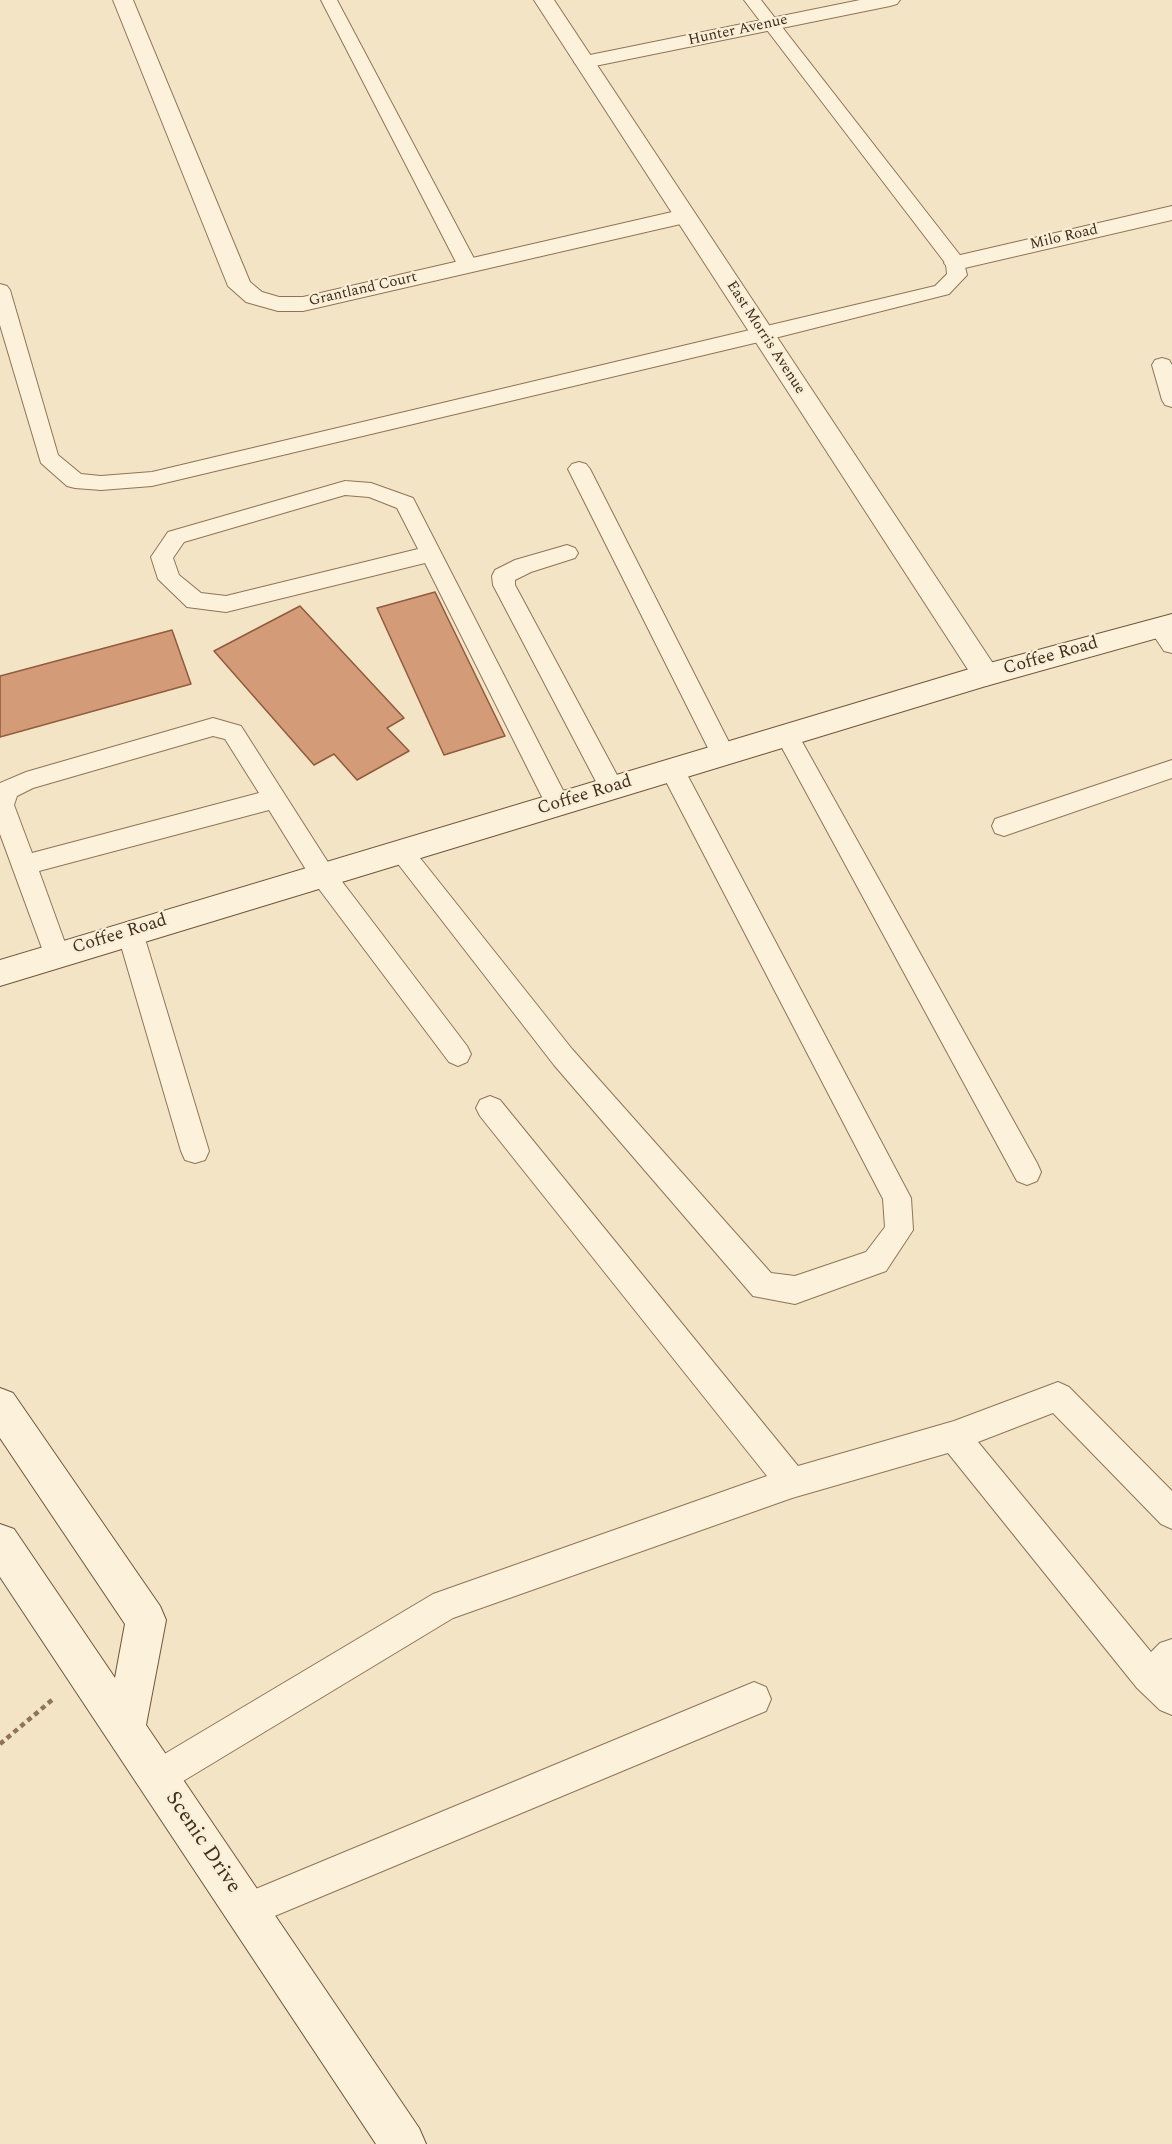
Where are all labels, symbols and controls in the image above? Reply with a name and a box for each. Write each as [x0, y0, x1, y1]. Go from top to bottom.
street label: Hunter Avenue [687, 12, 789, 50]
street label: Milo Road [1028, 221, 1100, 255]
street label: Grantland Court [307, 269, 419, 311]
street label: East Morris Avenue [722, 278, 808, 398]
street label: Coffee Road [1001, 633, 1101, 681]
street label: Coffee Road [535, 771, 635, 821]
street label: Coffee Road [70, 910, 170, 960]
street label: Scenic Drive [159, 1787, 245, 1899]

